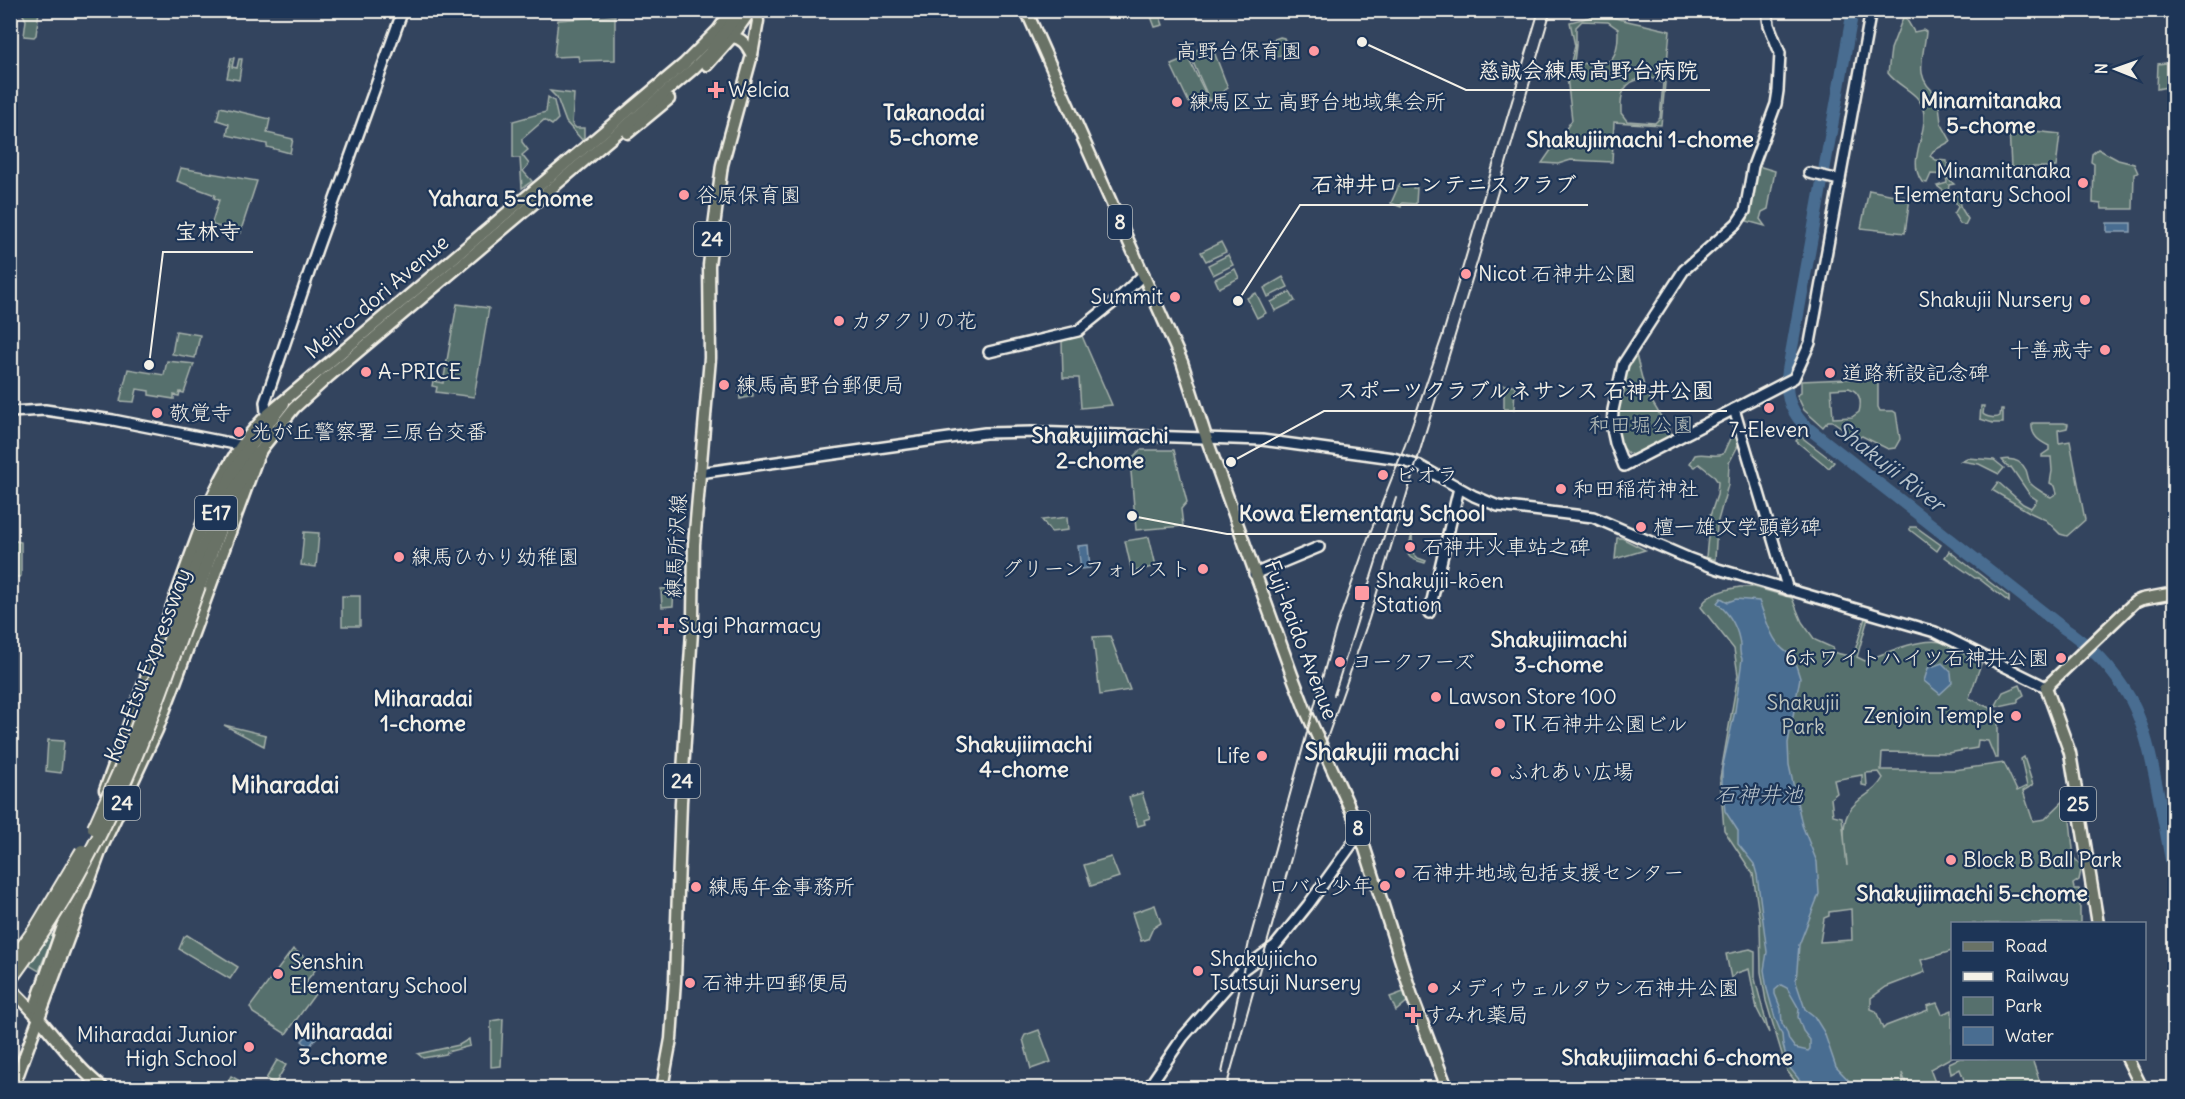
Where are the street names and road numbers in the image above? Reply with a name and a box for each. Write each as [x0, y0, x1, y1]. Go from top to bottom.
road number: 8 [1108, 205, 1132, 239]
road number: 24 [694, 222, 730, 256]
street label: Mejiro-dori Avenue [299, 229, 454, 365]
street label: 練馬所沢線 [659, 493, 692, 599]
road number: E17 [195, 496, 237, 530]
street label: Fuji-kaido Avenue [1259, 556, 1344, 723]
street label: Kan-Etsu Expressway [98, 564, 197, 765]
road number: 24 [664, 764, 700, 798]
road number: 24 [104, 786, 140, 820]
road number: 25 [2060, 787, 2096, 821]
road number: 8 [1346, 811, 1370, 845]

